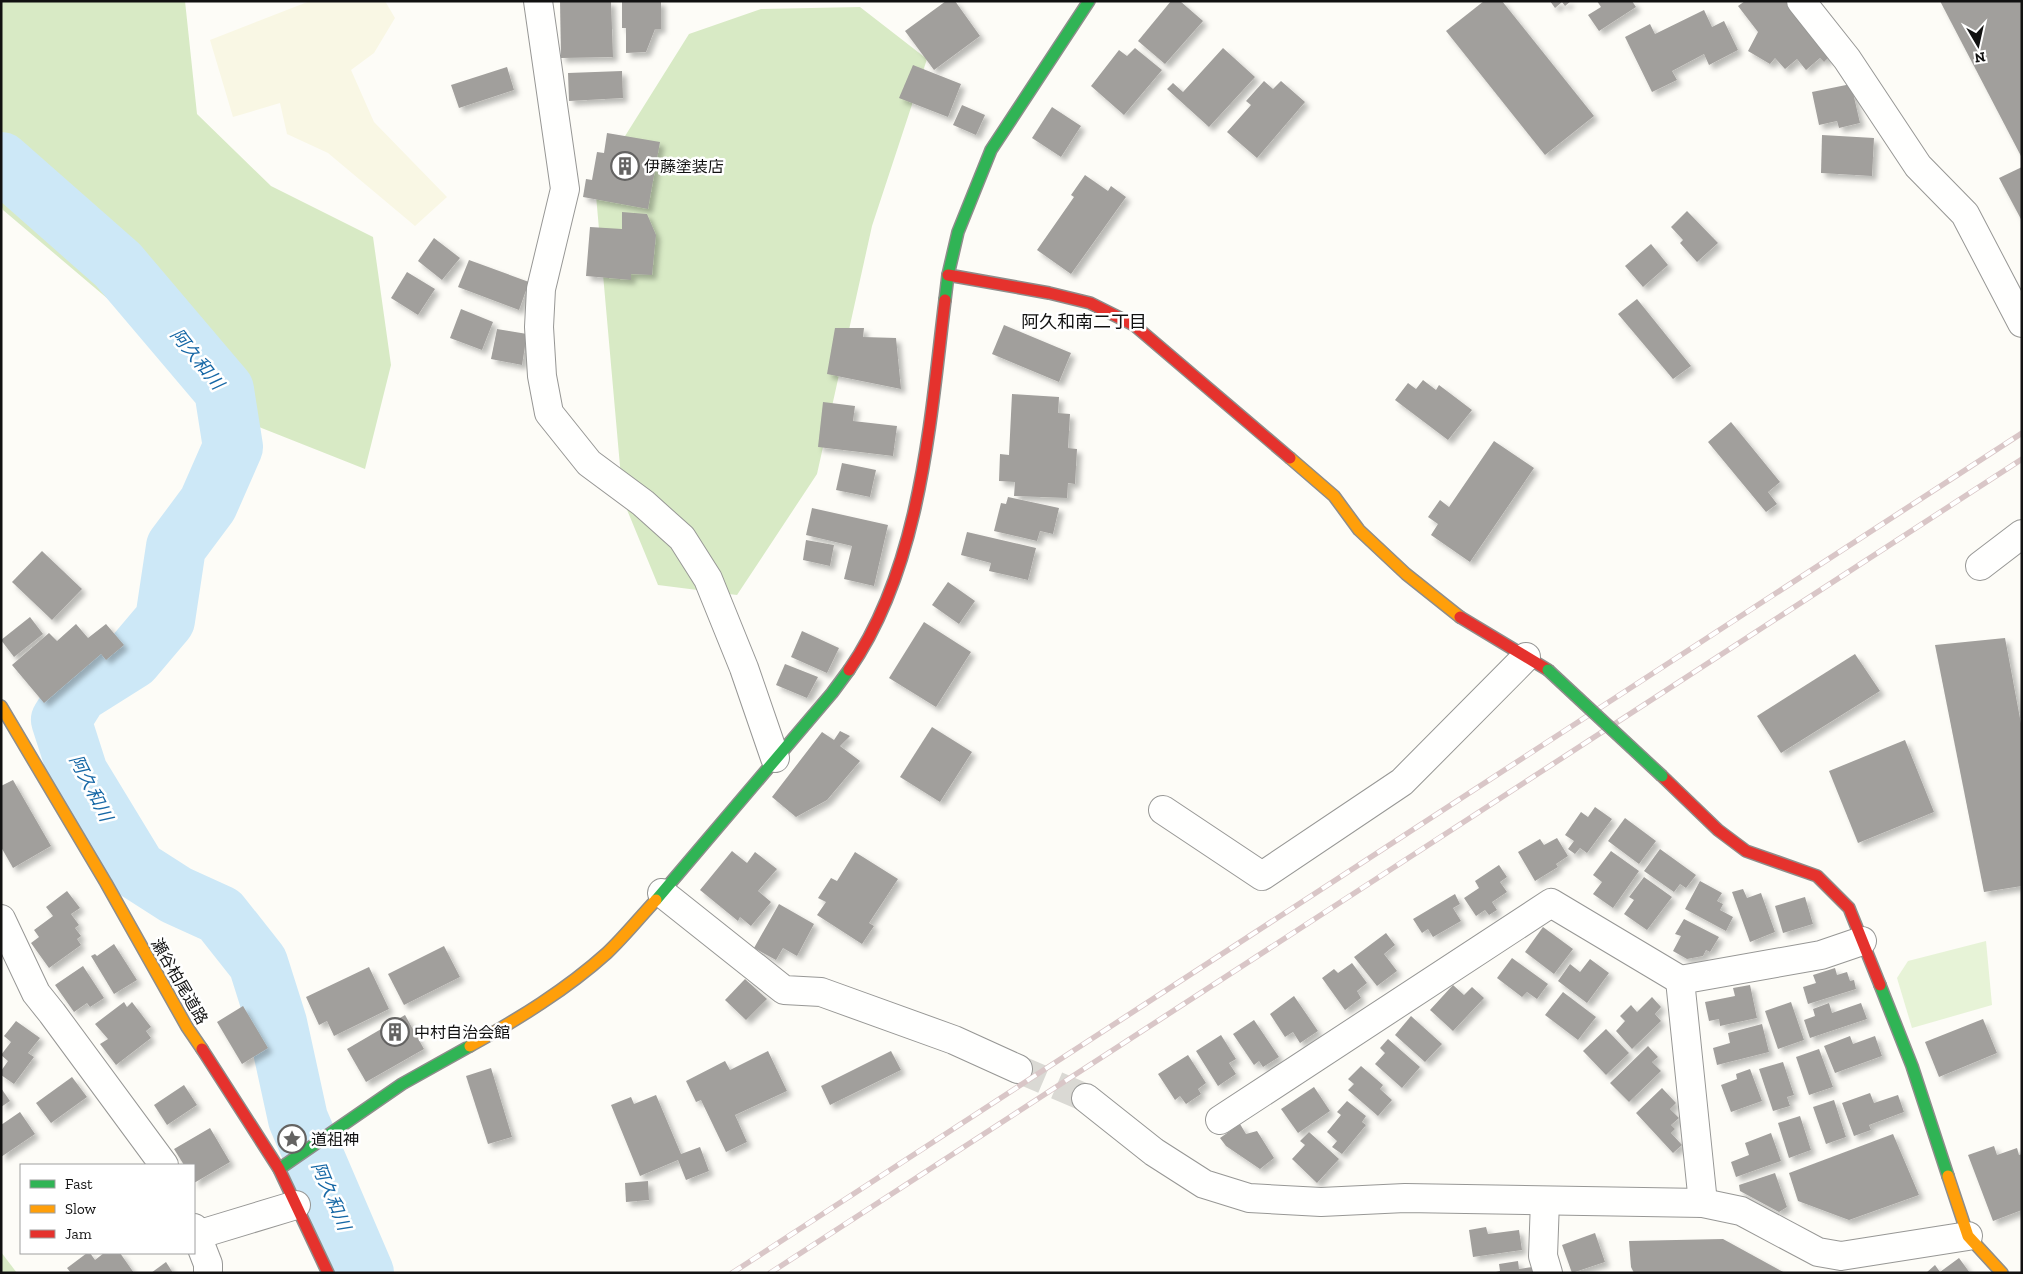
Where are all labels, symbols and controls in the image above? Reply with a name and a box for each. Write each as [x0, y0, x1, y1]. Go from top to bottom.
north arrow [1953, 20, 2003, 70]
text: N [1973, 48, 1987, 67]
building icon: 伊藤塗装店 [610, 151, 640, 181]
place label: 伊藤塗装店 [644, 157, 724, 176]
district label: 阿久和南二丁目 [1021, 311, 1147, 333]
water label: 阿久和川 [166, 324, 229, 395]
water label: 阿久和川 [65, 751, 118, 827]
street label: 瀬谷柏尾道路 [147, 935, 212, 1028]
building icon: 中村自治会館 [380, 1017, 410, 1047]
place label: 中村自治会館 [414, 1023, 510, 1042]
place icon: 道祖神 [277, 1124, 307, 1154]
place label: 道祖神 [311, 1130, 359, 1149]
water label: 阿久和川 [307, 1159, 356, 1235]
legend [20, 1164, 195, 1254]
text: Fast [65, 1175, 93, 1193]
text: Slow [65, 1200, 97, 1218]
text: Jam [65, 1225, 92, 1243]

